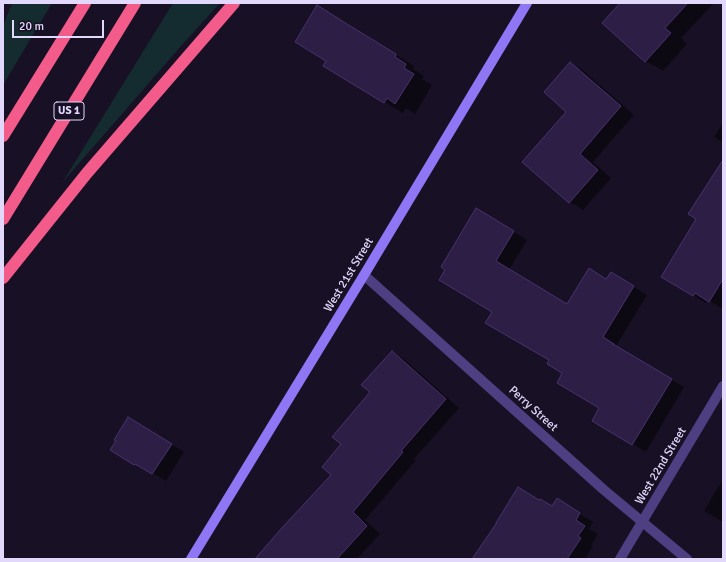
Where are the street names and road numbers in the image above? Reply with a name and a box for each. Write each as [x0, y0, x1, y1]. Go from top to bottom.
road number: US 1 [54, 102, 84, 120]
street label: West 21st Street [321, 235, 377, 315]
street label: Perry Street [505, 383, 561, 435]
street label: West 22nd Street [632, 425, 690, 507]

